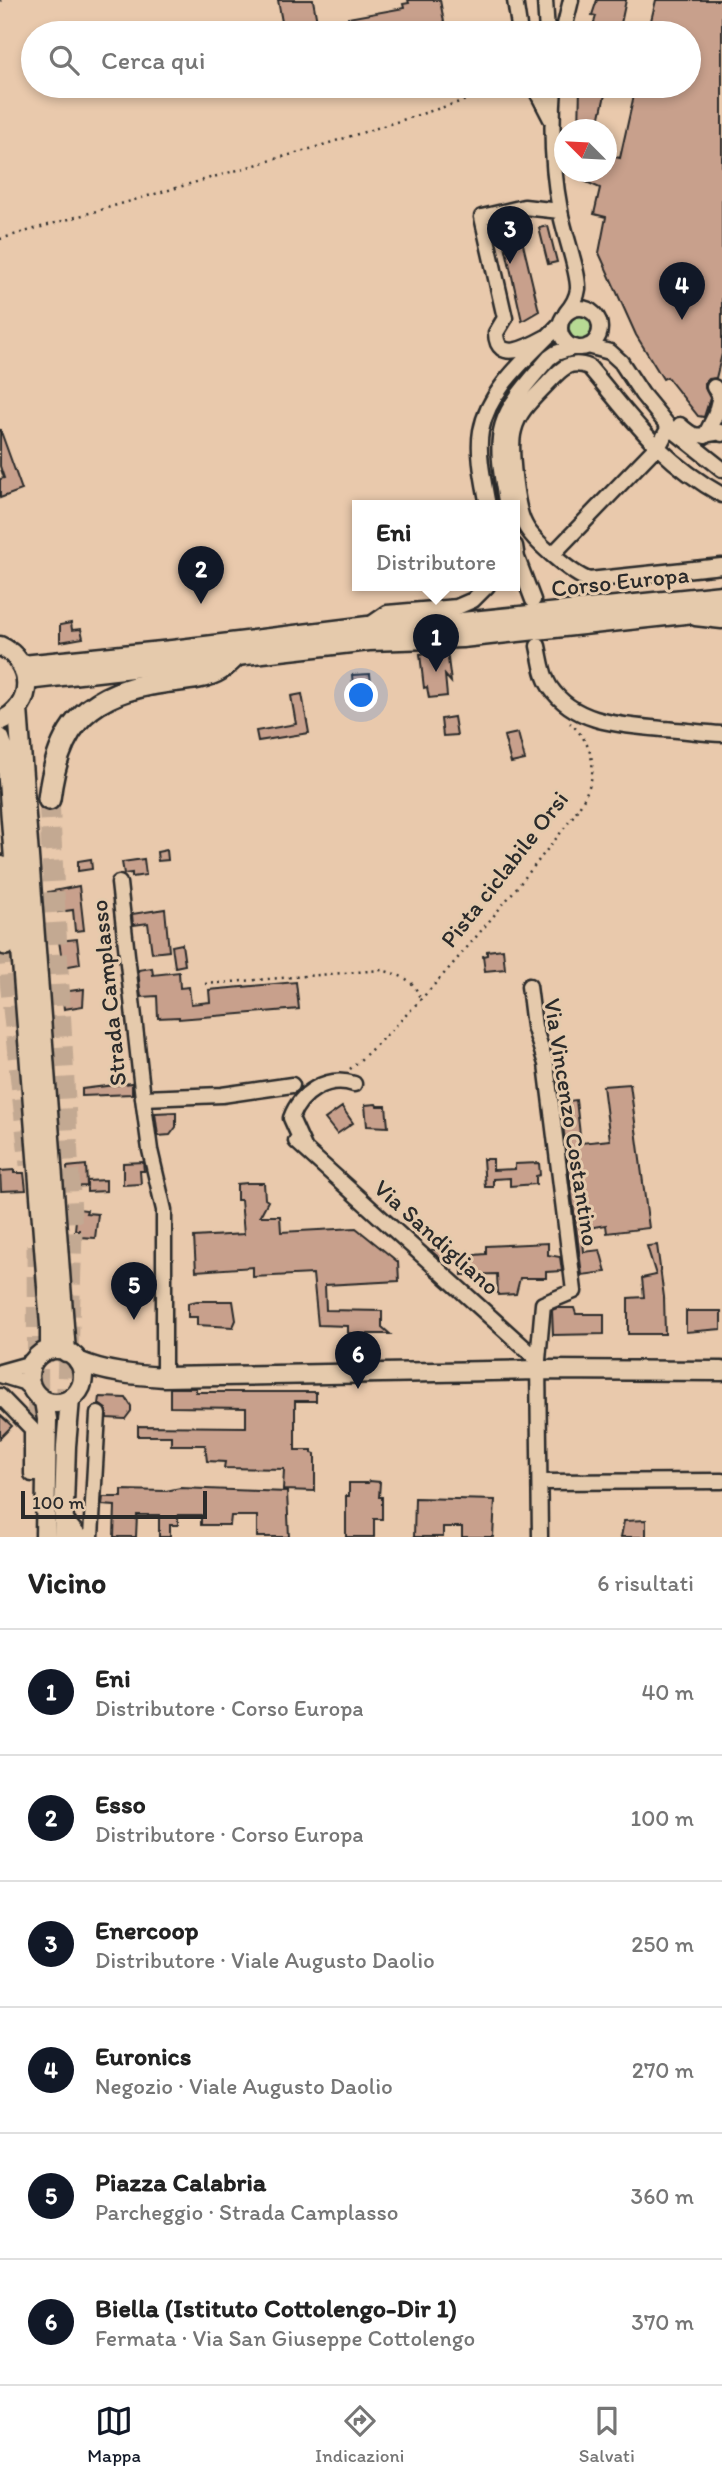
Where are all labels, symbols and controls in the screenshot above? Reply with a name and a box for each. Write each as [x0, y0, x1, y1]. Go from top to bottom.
search box [21, 21, 701, 98]
icon: search [45, 41, 83, 79]
text: Cerca qui [101, 44, 205, 76]
north arrow [554, 119, 617, 182]
pin: 3 [487, 206, 533, 264]
pin: 4 [659, 262, 705, 320]
popup [352, 500, 520, 591]
text: Eni [376, 516, 412, 548]
pin: 2 [178, 546, 224, 604]
text: Distributore [376, 548, 496, 576]
street label: Corso Europa [550, 559, 691, 603]
pin: 1 [413, 614, 459, 672]
your location [344, 678, 378, 712]
street label: Pista ciclabile Orsi [434, 785, 574, 953]
street label: Strada Camplasso [84, 898, 132, 1088]
street label: Via Vincenzo Costantino [538, 996, 606, 1248]
street label: Via Sandigliano [368, 1173, 506, 1301]
pin: 5 [111, 1262, 157, 1320]
pin: 6 [335, 1331, 381, 1389]
scale bar [21, 1488, 206, 1520]
text: 100 m [32, 1491, 84, 1514]
text: Vicino [28, 1564, 106, 1601]
text: 6 risultati [597, 1569, 694, 1597]
text: Eni [95, 1662, 131, 1694]
text: 1 [46, 1678, 56, 1706]
text: 40 m [641, 1678, 694, 1706]
text: Distributore · Corso Europa [95, 1694, 364, 1722]
text: Esso [95, 1788, 146, 1820]
text: 2 [45, 1804, 57, 1832]
text: 100 m [630, 1804, 694, 1832]
text: Distributore · Corso Europa [95, 1820, 364, 1848]
text: Enercoop [95, 1914, 198, 1946]
text: 3 [45, 1930, 57, 1958]
text: 250 m [631, 1930, 694, 1958]
text: Distributore · Viale Augusto Daolio [95, 1946, 435, 1974]
text: Euronics [95, 2040, 191, 2072]
text: 4 [44, 2056, 58, 2084]
text: 270 m [632, 2056, 694, 2084]
text: Negozio · Viale Augusto Daolio [95, 2072, 393, 2100]
text: Piazza Calabria [95, 2166, 266, 2198]
text: 5 [45, 2182, 57, 2210]
text: 360 m [631, 2182, 694, 2210]
text: Parcheggio · Strada Camplasso [95, 2198, 398, 2226]
text: Biella (Istituto Cottolengo-Dir 1) [95, 2292, 457, 2324]
text: 6 [45, 2308, 57, 2336]
text: 370 m [631, 2308, 694, 2336]
text: Fermata · Via San Giuseppe Cottolengo [95, 2324, 475, 2352]
tab: Mappa [87, 2402, 141, 2467]
tab: Indicazioni [315, 2402, 404, 2467]
tab: Salvati [579, 2402, 635, 2467]

